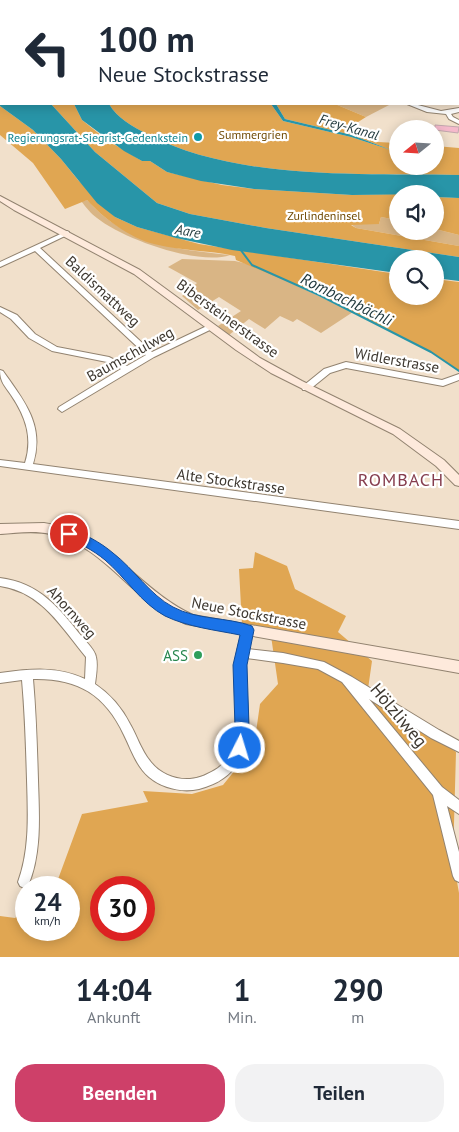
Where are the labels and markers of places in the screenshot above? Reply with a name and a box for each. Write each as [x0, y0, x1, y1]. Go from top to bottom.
place label: Regierungsrat-Siegrist-Gedenkstein [8, 130, 188, 145]
marker: Regierungsrat-Siegrist-Gedenkstein [192, 131, 204, 143]
pin [48, 513, 90, 555]
place label: ASS [163, 646, 188, 665]
marker: ASS [192, 649, 204, 661]

